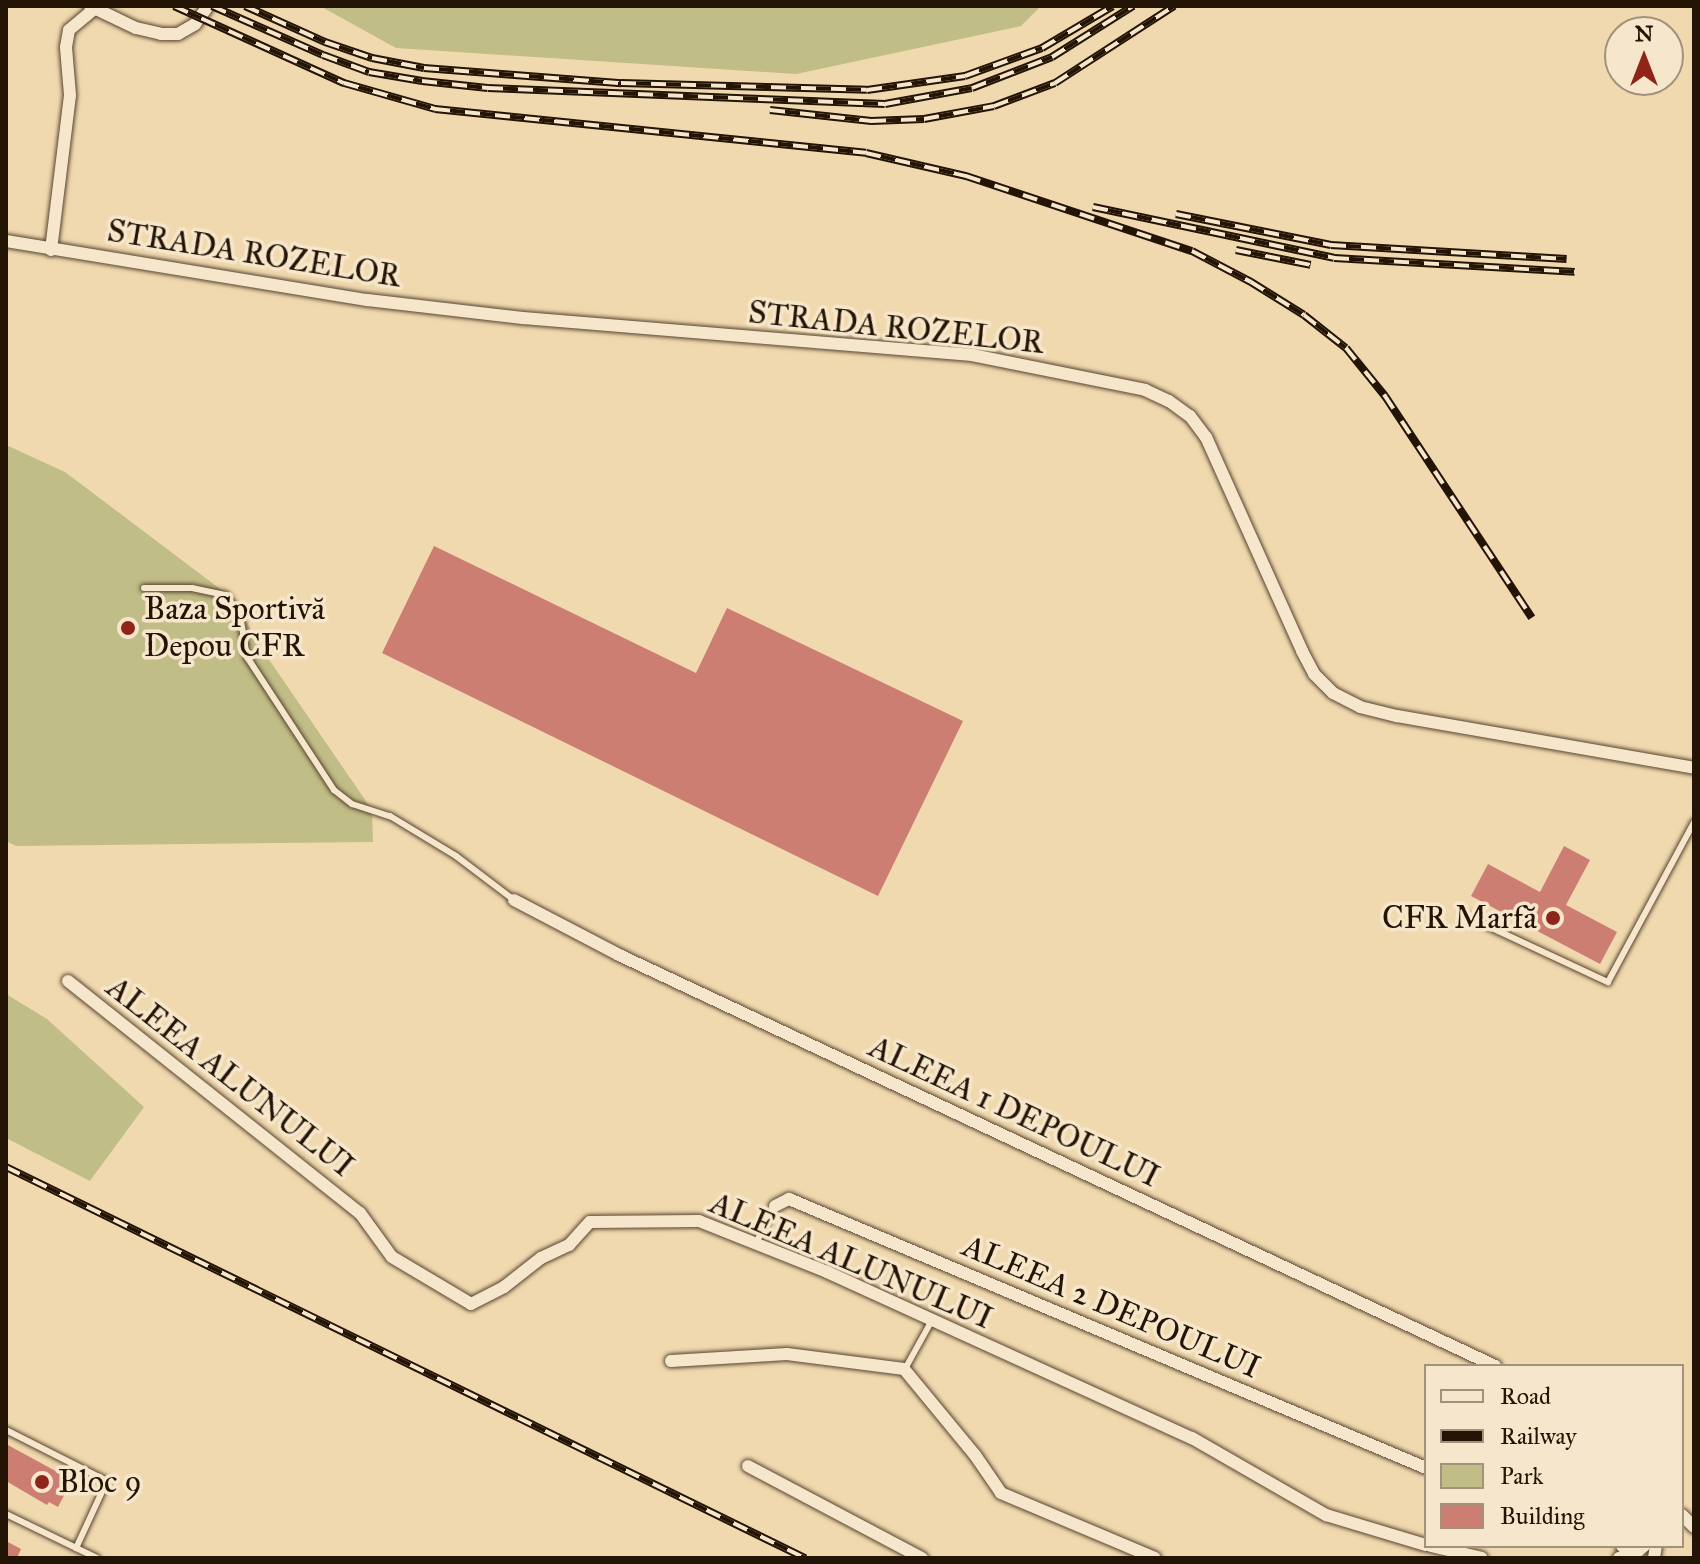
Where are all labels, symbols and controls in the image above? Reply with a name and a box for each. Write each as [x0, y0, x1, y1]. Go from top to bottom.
north arrow [1604, 16, 1684, 96]
text: N [1635, 20, 1653, 47]
street label: STRADA ROZELOR [104, 212, 404, 296]
street label: STRADA ROZELOR [746, 293, 1046, 363]
place label: Baza Sportivă Depou CFR [144, 591, 325, 666]
marker: Baza Sportivă Depou CFR [119, 619, 137, 637]
place label: CFR Marfă [1382, 899, 1537, 937]
marker: CFR Marfă [1544, 909, 1562, 927]
street label: ALEEA ALUNULUI [99, 968, 361, 1186]
street label: ALEEA 1 DEPOULUI [863, 1028, 1165, 1196]
street label: ALEEA ALUNULUI [704, 1184, 998, 1338]
street label: ALEEA 2 DEPOULUI [956, 1227, 1266, 1387]
legend [1424, 1364, 1684, 1548]
text: Road [1500, 1381, 1551, 1411]
text: Railway [1500, 1421, 1577, 1451]
text: Park [1500, 1461, 1543, 1491]
place label: Bloc 9 [58, 1463, 142, 1501]
marker: Bloc 9 [33, 1473, 51, 1491]
text: Building [1500, 1501, 1585, 1531]

